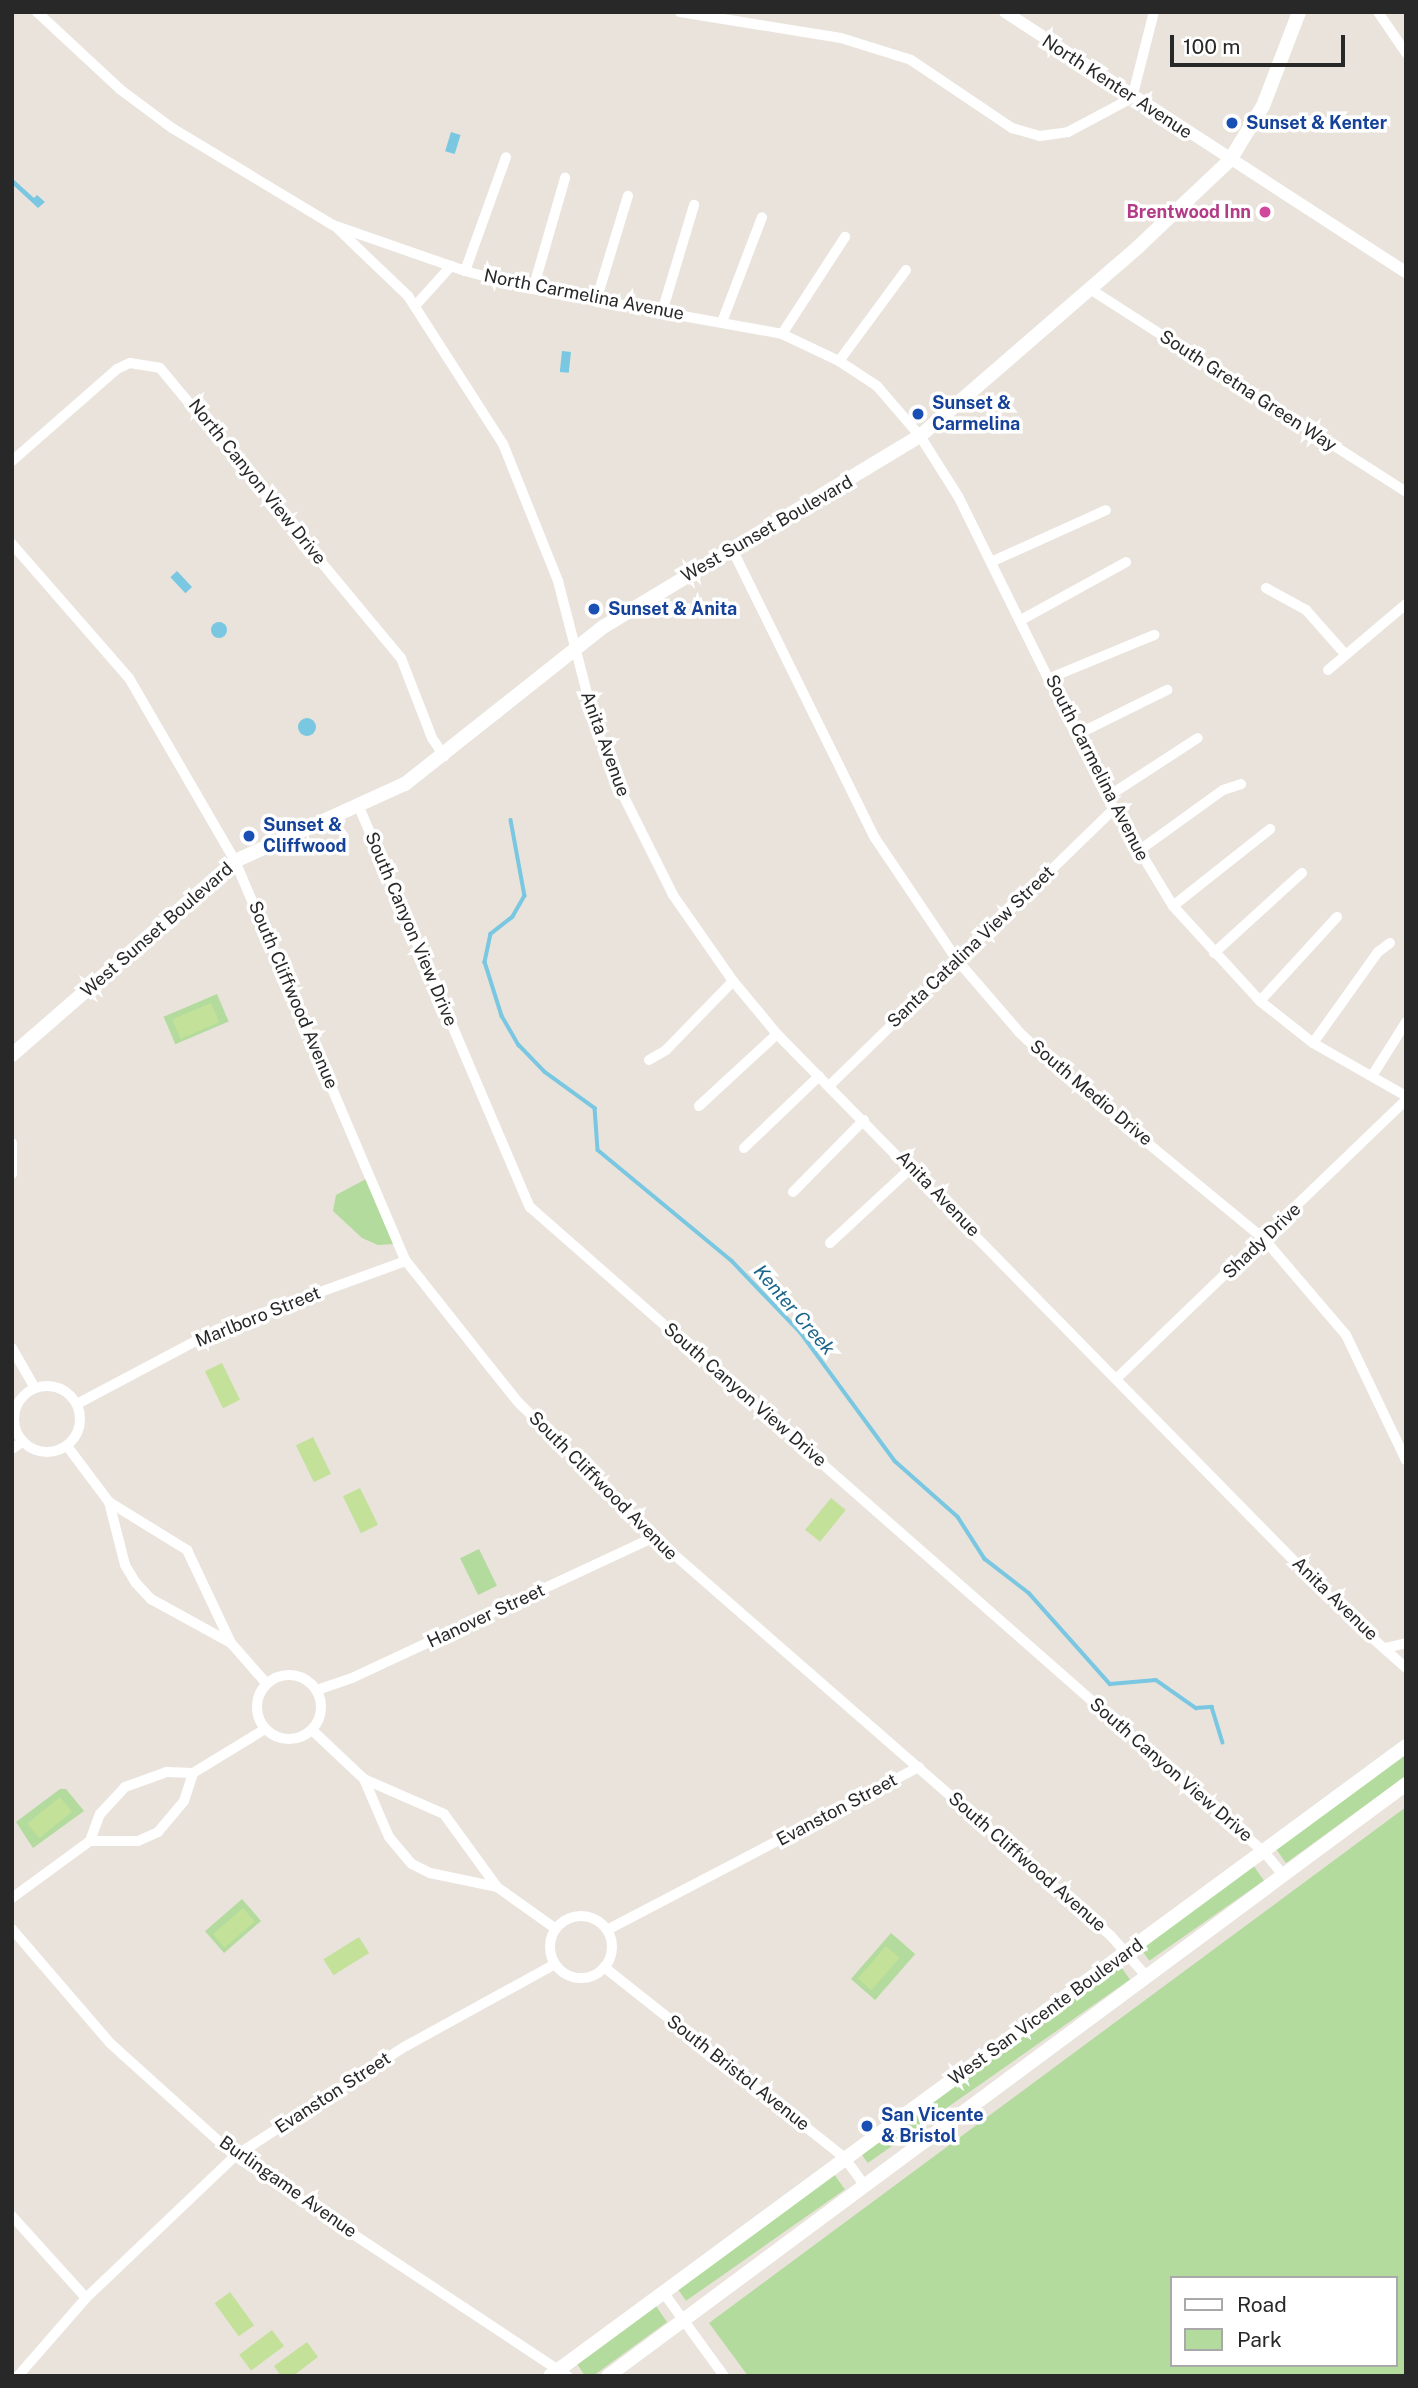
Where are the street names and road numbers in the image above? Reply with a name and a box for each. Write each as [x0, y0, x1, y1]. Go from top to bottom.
street label: North Kenter Avenue [1038, 30, 1196, 144]
street label: North Carmelina Avenue [482, 265, 686, 325]
street label: South Gretna Green Way [1155, 326, 1341, 456]
street label: North Canyon View Drive [183, 395, 331, 569]
street label: West Sunset Boulevard [677, 471, 857, 587]
street label: South Carmelina Avenue [1041, 671, 1153, 865]
street label: Anita Avenue [576, 688, 634, 800]
street label: South Canyon View Drive [360, 828, 462, 1030]
street label: West Sunset Boulevard [77, 858, 237, 1002]
street label: Santa Catalina View Street [883, 861, 1059, 1033]
street label: South Cliffwood Avenue [244, 898, 342, 1092]
street label: South Medio Drive [1025, 1035, 1157, 1151]
street label: Anita Avenue [892, 1147, 984, 1241]
street label: Shady Drive [1218, 1198, 1306, 1284]
street label: Marlboro Street [192, 1282, 324, 1352]
street label: South Canyon View Drive [659, 1318, 831, 1472]
street label: South Cliffwood Avenue [524, 1407, 682, 1565]
street label: Anita Avenue [1288, 1553, 1382, 1645]
street label: Hanover Street [424, 1579, 548, 1653]
street label: South Canyon View Drive [1085, 1693, 1257, 1847]
street label: Evanston Street [773, 1769, 901, 1851]
street label: South Cliffwood Avenue [944, 1788, 1110, 1936]
street label: West San Vicente Boulevard [944, 1934, 1148, 2090]
street label: South Bristol Avenue [662, 2010, 814, 2136]
street label: Evanston Street [271, 2048, 395, 2138]
street label: Burlingame Avenue [215, 2131, 361, 2243]

